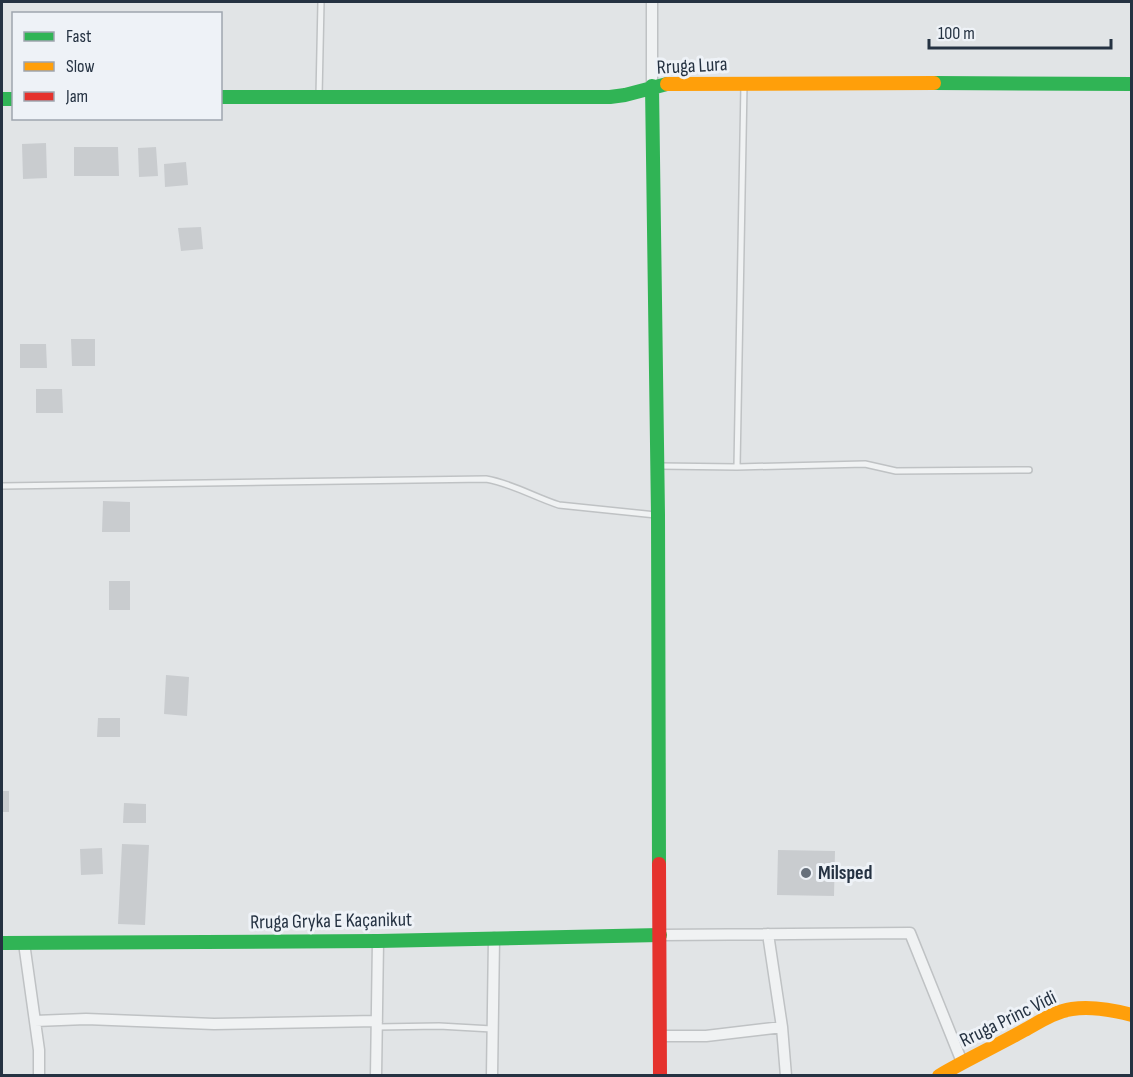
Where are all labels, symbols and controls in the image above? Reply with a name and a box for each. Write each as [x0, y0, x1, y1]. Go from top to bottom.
legend [12, 12, 222, 120]
scale bar [929, 12, 1110, 50]
text: 100 m [938, 23, 975, 44]
text: Fast [66, 26, 92, 47]
street label: Rruga Lura [656, 52, 728, 80]
text: Slow [66, 56, 95, 77]
text: Jam [65, 86, 88, 107]
place label: Milsped [818, 861, 872, 885]
marker: Milsped [799, 866, 813, 880]
street label: Rruga Gryka E Kaçanikut [250, 908, 412, 934]
street label: Rruga Princ Vidi [956, 985, 1060, 1053]

